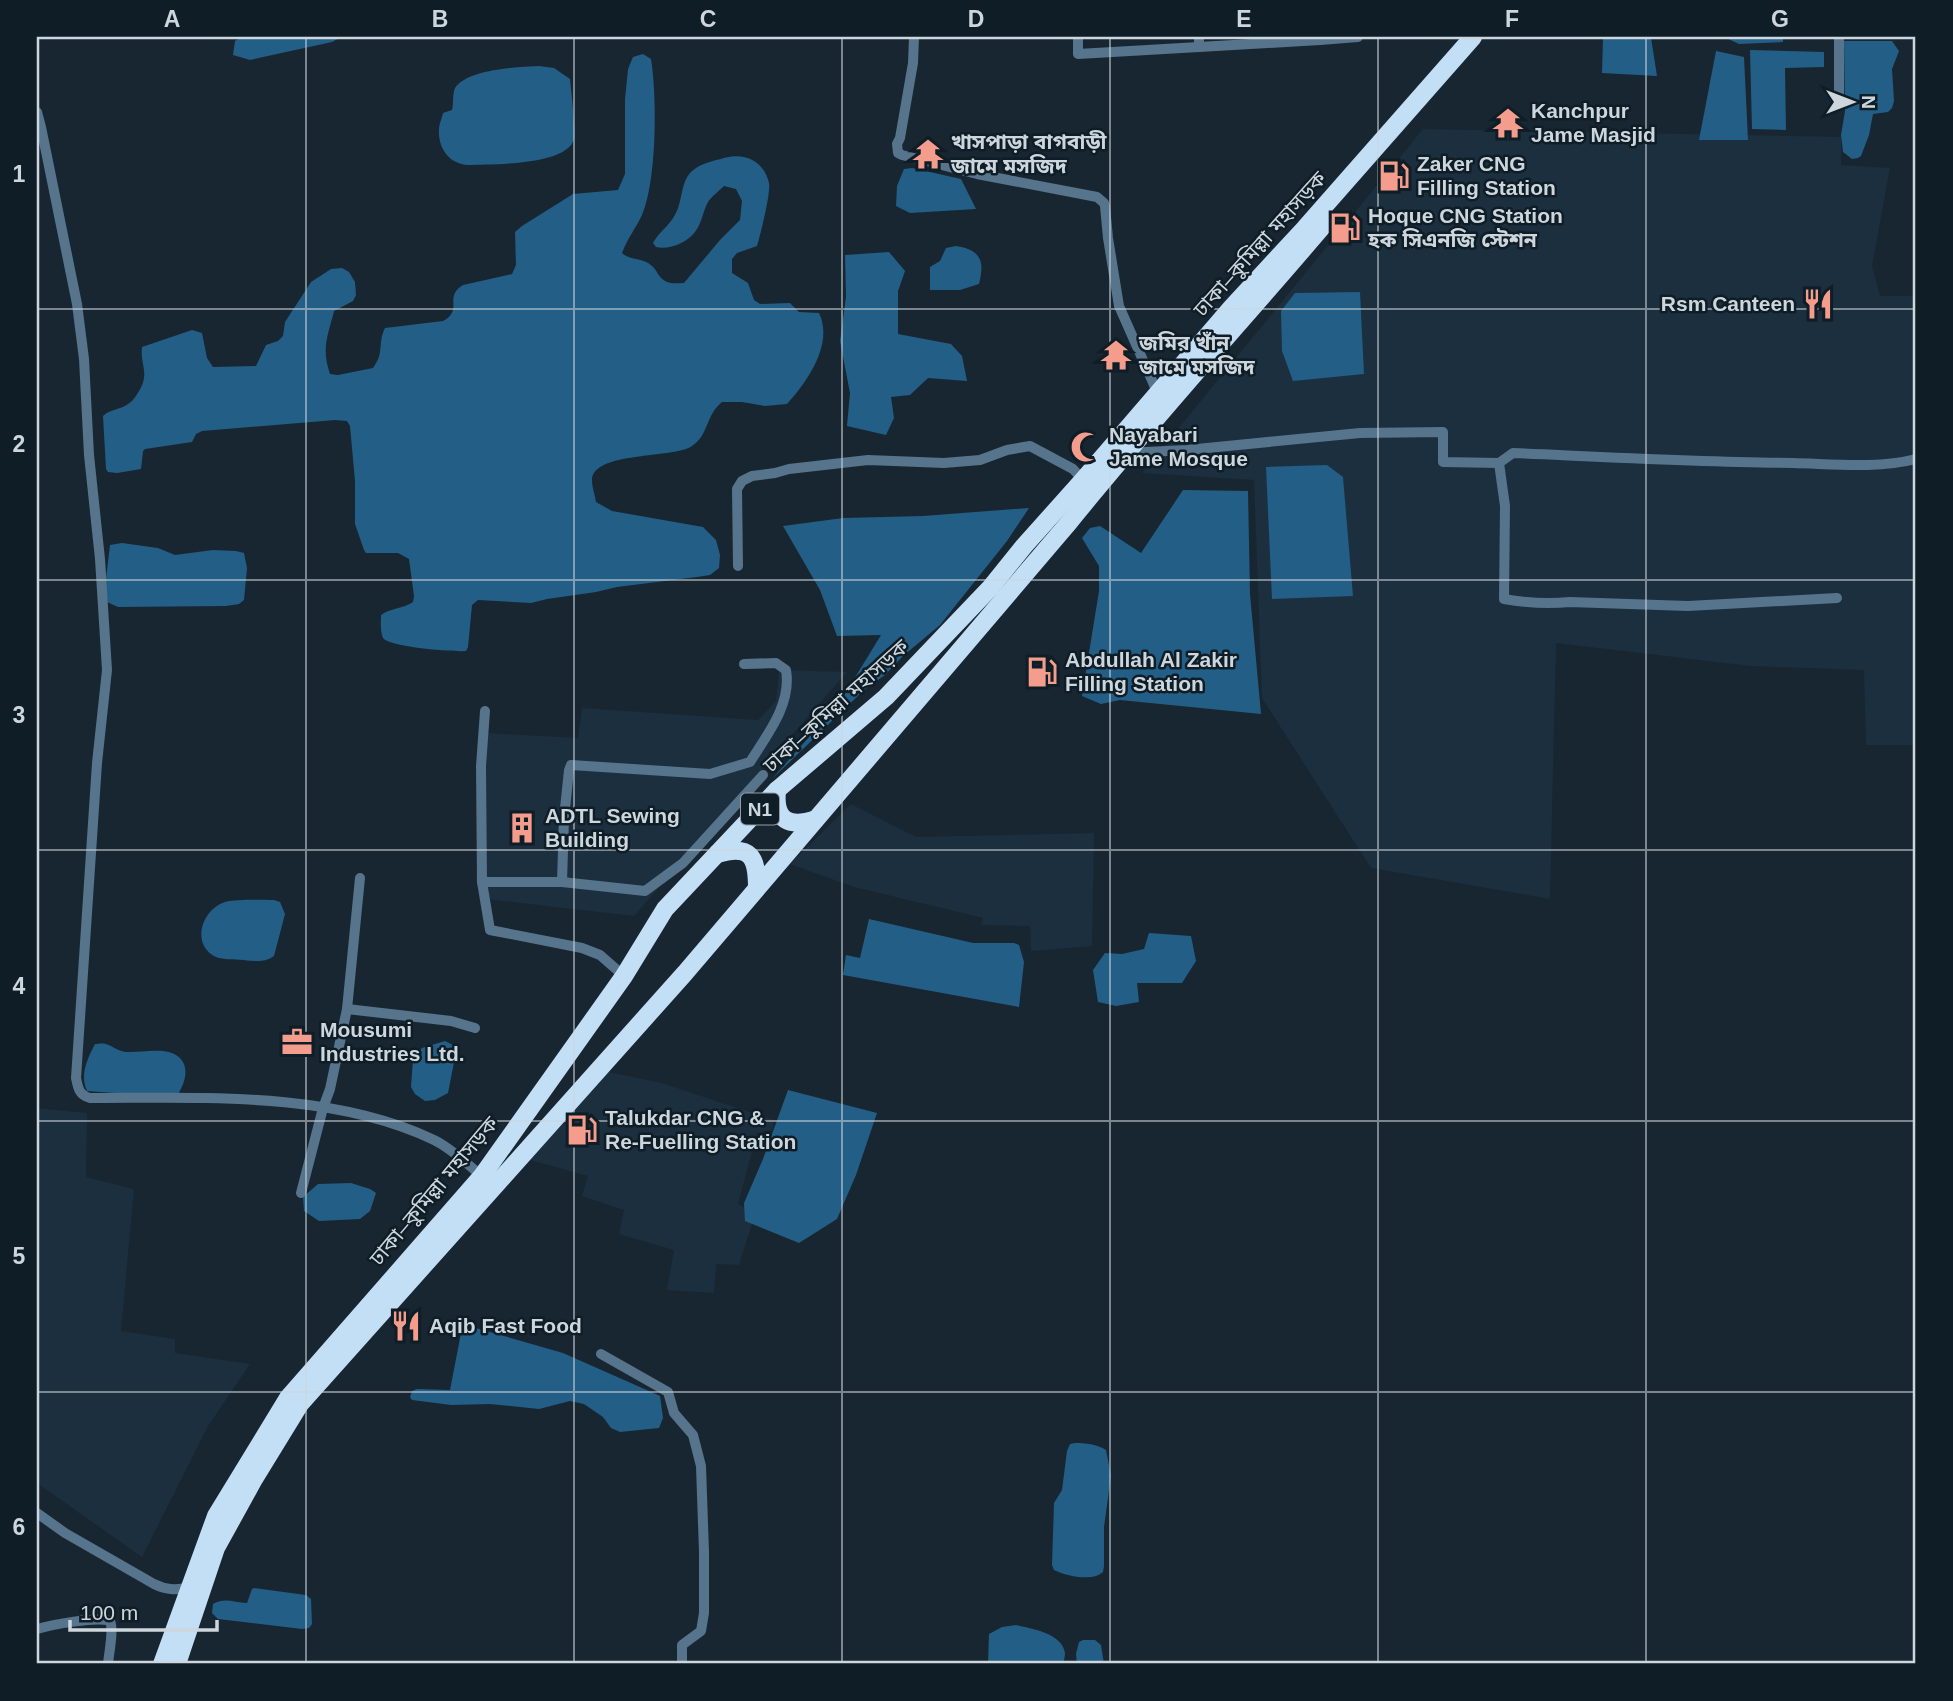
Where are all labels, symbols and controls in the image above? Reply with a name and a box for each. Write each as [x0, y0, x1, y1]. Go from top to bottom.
text: A [164, 6, 180, 32]
text: B [432, 6, 448, 32]
text: C [700, 6, 716, 32]
text: D [968, 6, 984, 32]
text: E [1236, 6, 1252, 32]
text: F [1505, 6, 1519, 32]
text: G [1771, 6, 1789, 32]
north arrow [1816, 66, 1886, 136]
text: N [1858, 95, 1879, 109]
place label: Kanchpur Jame Masjid [1531, 99, 1656, 146]
temple icon: Kanchpur Jame Masjid [1491, 106, 1525, 140]
place label: খাসপাড়া বাগবাড়ী জামে মসজিদ [950, 130, 1108, 177]
temple icon: খাসপাড়া বাগবাড়ী জামে মসজিদ [911, 137, 945, 171]
place label: Zaker CNG Filling Station [1417, 152, 1556, 199]
fuel station icon: Zaker CNG Filling Station [1377, 159, 1411, 193]
text: 1 [13, 161, 26, 187]
street label: ঢাকা–কুমিল্লা মহাসড়ক [1188, 166, 1332, 322]
place label: Hoque CNG Station হক সিএনজি স্টেশন [1367, 204, 1563, 251]
fuel station icon: Hoque CNG Station হক সিএনজি স্টেশন [1328, 211, 1362, 245]
restaurant icon: Rsm Canteen [1801, 287, 1835, 321]
place label: Rsm Canteen [1661, 292, 1795, 315]
place label: জমির খাঁন জামে মসজিদ [1138, 331, 1256, 378]
temple icon: জমির খাঁন জামে মসজিদ [1099, 338, 1133, 372]
place label: Nayabari Jame Mosque [1109, 423, 1248, 470]
mosque icon: Nayabari Jame Mosque [1069, 430, 1103, 464]
text: 2 [13, 431, 25, 457]
street label: ঢাকা–কুমিল্লা মহাসড়ক [758, 634, 914, 778]
place label: Abdullah Al Zakir Filling Station [1065, 648, 1237, 695]
fuel station icon: Abdullah Al Zakir Filling Station [1025, 655, 1059, 689]
text: 3 [13, 702, 25, 728]
road number: N1 [741, 794, 779, 824]
place label: ADTL Sewing Building [545, 804, 680, 851]
building icon: ADTL Sewing Building [505, 811, 539, 845]
text: 4 [13, 973, 26, 999]
place label: Mousumi Industries Ltd. [320, 1018, 465, 1065]
office icon: Mousumi Industries Ltd. [280, 1025, 314, 1059]
place label: Talukdar CNG & Re-Fuelling Station [605, 1106, 796, 1153]
street label: ঢাকা–কুমিল্লা মহাসড়ক [364, 1111, 504, 1271]
fuel station icon: Talukdar CNG & Re-Fuelling Station [565, 1113, 599, 1147]
text: 5 [13, 1243, 26, 1269]
restaurant icon: Aqib Fast Food [389, 1309, 423, 1343]
place label: Aqib Fast Food [429, 1314, 582, 1337]
text: 6 [13, 1514, 25, 1540]
scale bar [70, 1589, 217, 1633]
text: 100 m [80, 1601, 138, 1624]

